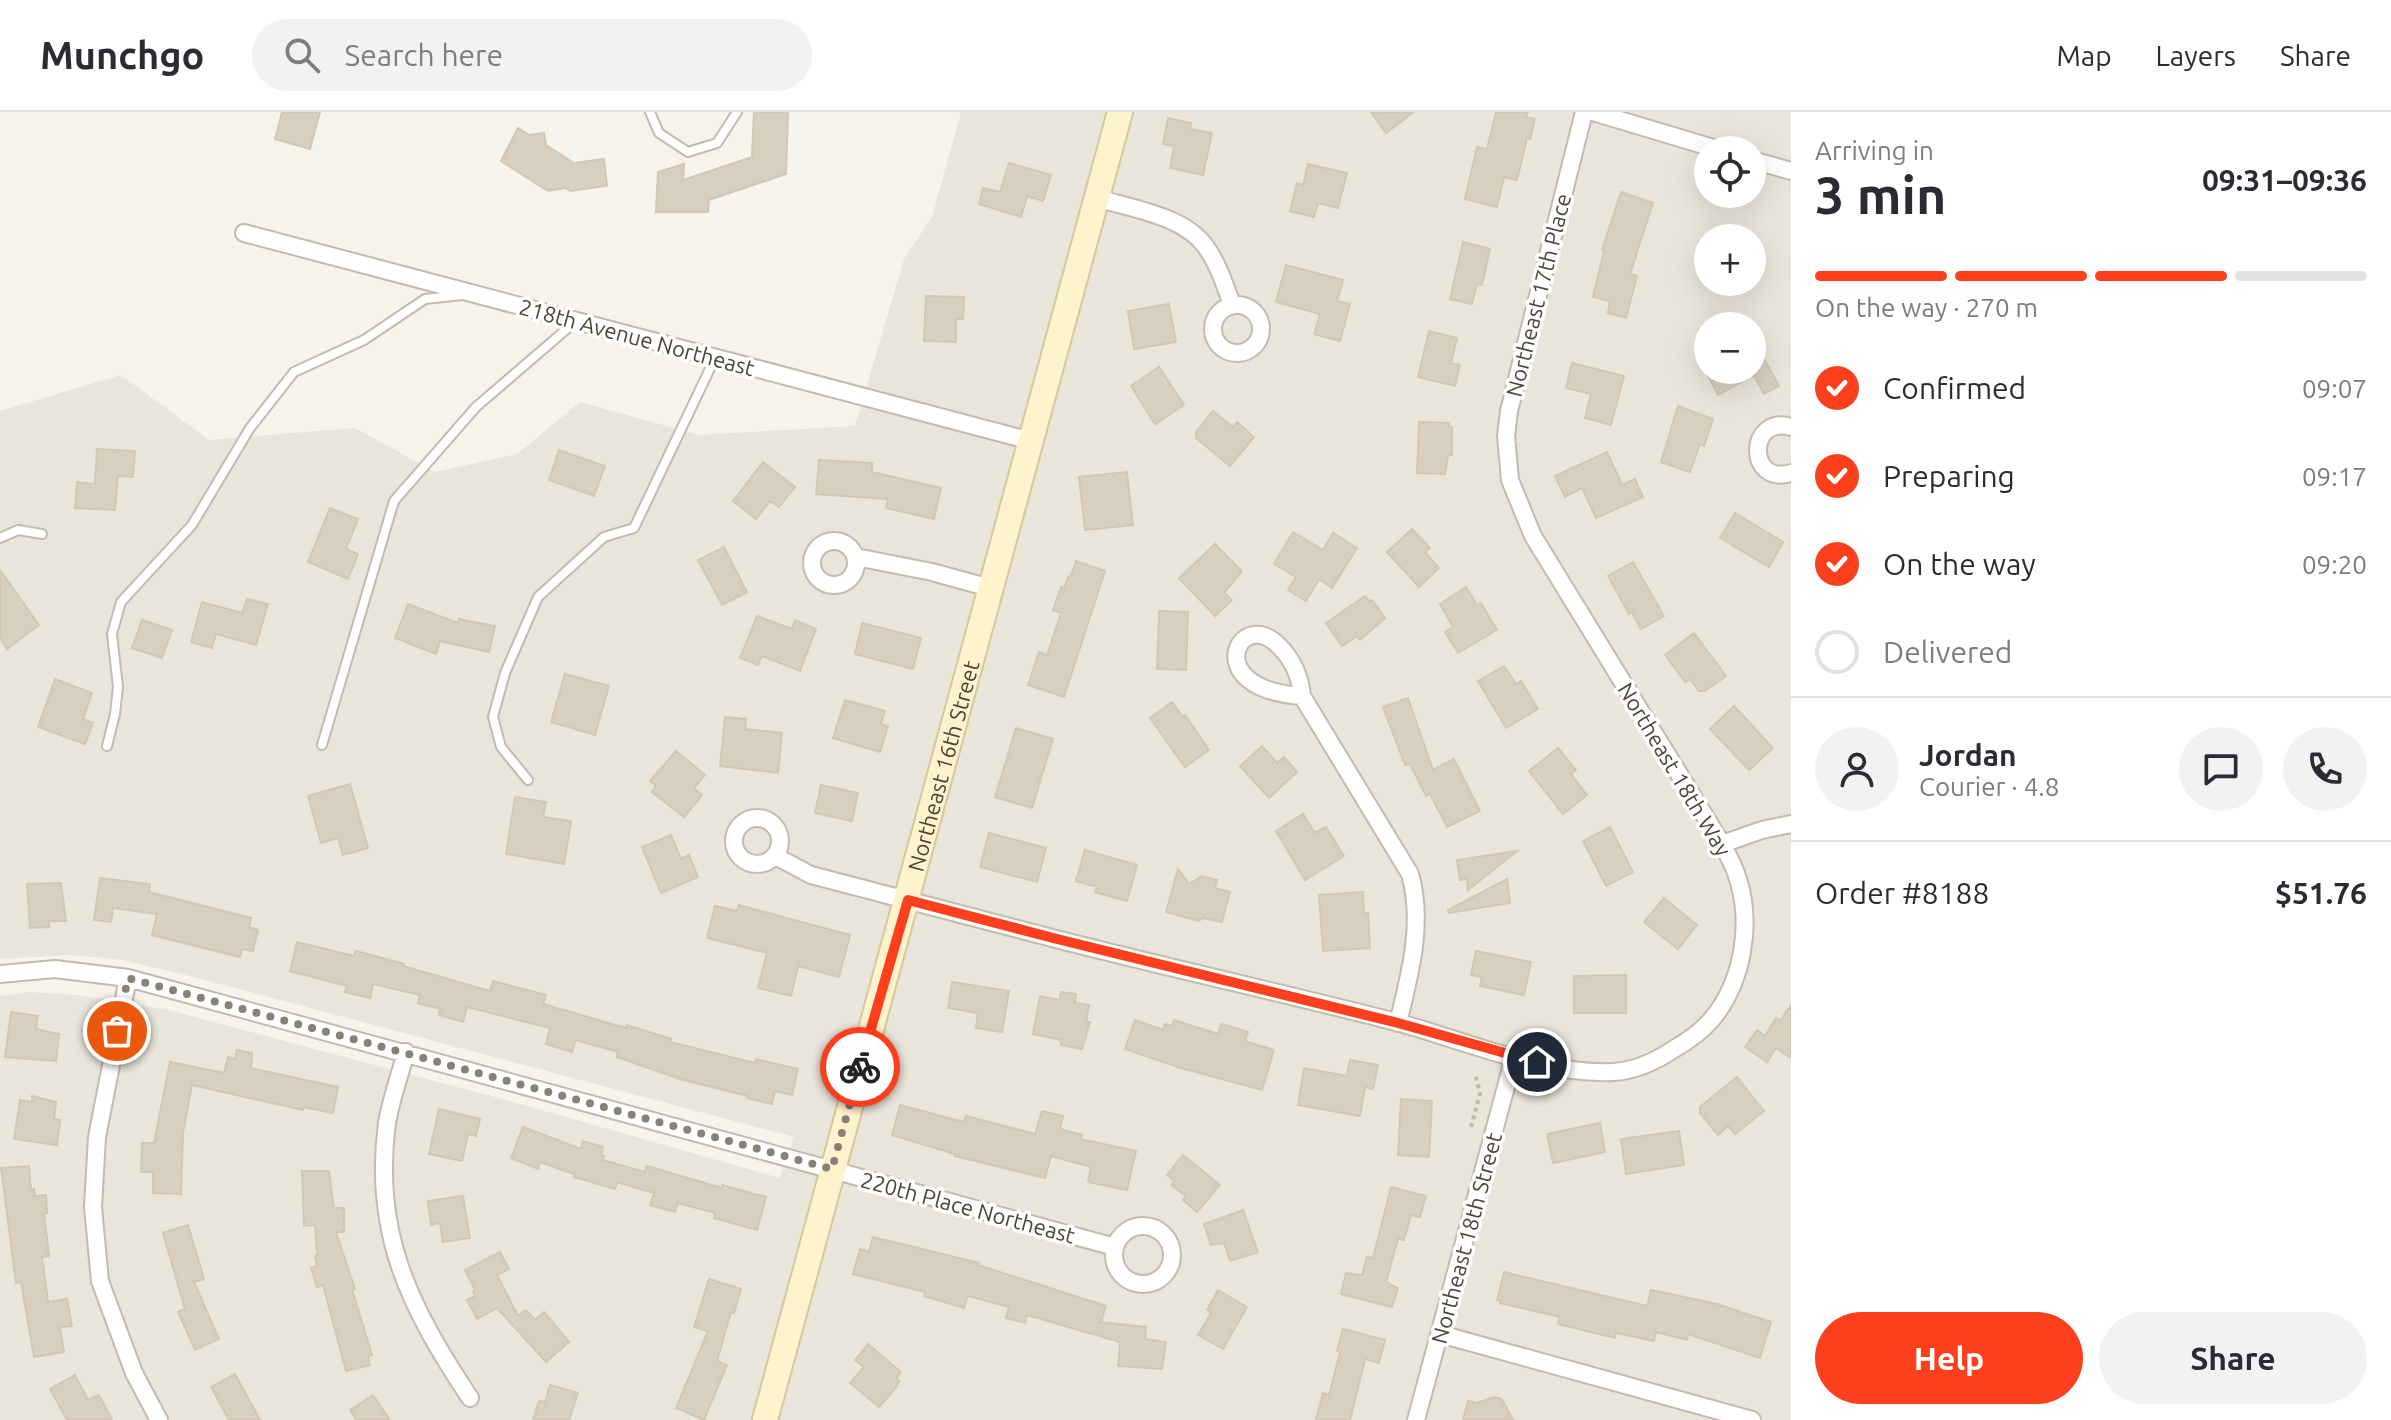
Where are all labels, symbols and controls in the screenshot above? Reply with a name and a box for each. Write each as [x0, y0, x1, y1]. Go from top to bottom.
search box [252, 19, 812, 91]
icon: search [280, 33, 324, 77]
text: Munchgo [40, 34, 204, 76]
text: Search here [344, 38, 503, 72]
text: Map [2056, 40, 2112, 71]
text: Layers [2156, 40, 2236, 71]
text: Share [2280, 40, 2351, 71]
map controls [1694, 136, 1766, 384]
button: locate [1694, 136, 1766, 208]
text: Arriving in [1815, 136, 1934, 165]
text: 09:31–09:36 [2202, 163, 2367, 197]
text: 3 min [1815, 166, 1946, 224]
street label: Northeast 17th Place [1501, 191, 1575, 399]
button: + [1694, 224, 1766, 296]
text: On the way · 270 m [1815, 293, 2038, 322]
street label: 218th Avenue Northeast [517, 294, 758, 381]
button: − [1694, 312, 1766, 384]
icon: check [1815, 366, 1859, 410]
text: Confirmed [1883, 371, 2026, 405]
text: 09:07 [2302, 374, 2367, 403]
icon: check [1815, 454, 1859, 498]
text: Preparing [1883, 459, 2015, 493]
text: 09:17 [2302, 462, 2367, 491]
icon: check [1815, 542, 1859, 586]
text: On the way [1883, 547, 2036, 581]
text: 09:20 [2302, 550, 2367, 579]
text: Delivered [1883, 635, 2012, 669]
street label: Northeast 16th Street [902, 657, 983, 874]
street label: Northeast 18th Way [1613, 678, 1737, 860]
button: person [1815, 727, 1899, 811]
button: chat [2179, 727, 2263, 811]
button: phone [2283, 727, 2367, 811]
text: Jordan [1919, 738, 2017, 772]
text: Courier · 4.8 [1919, 772, 2059, 801]
text: Order #8188 [1815, 876, 1989, 910]
text: $51.76 [2275, 876, 2367, 910]
pin [83, 997, 151, 1065]
icon: bag [95, 1009, 139, 1053]
courier [820, 1027, 900, 1107]
pin [1503, 1028, 1571, 1096]
icon: home [1515, 1040, 1559, 1084]
icon: bike [838, 1045, 882, 1089]
street label: Northeast 18th Street [1426, 1129, 1506, 1346]
street label: 220th Place Northeast [858, 1166, 1078, 1248]
button: Help [1815, 1312, 2083, 1404]
button: Share [2099, 1312, 2367, 1404]

